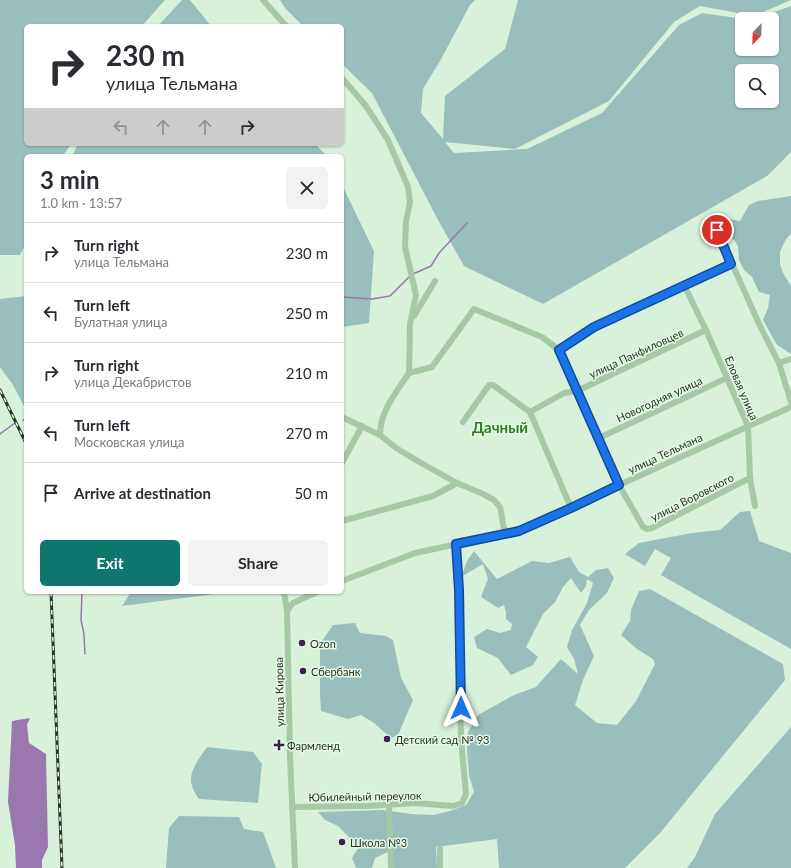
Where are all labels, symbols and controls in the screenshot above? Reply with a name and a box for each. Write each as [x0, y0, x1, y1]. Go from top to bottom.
north arrow [735, 12, 779, 56]
map controls [735, 12, 779, 108]
text: 230 m [106, 38, 185, 72]
icon: right [40, 40, 92, 92]
button: search [735, 64, 779, 108]
text: улица Тельмана [106, 72, 238, 94]
icon: left [110, 116, 132, 138]
icon: ahead [152, 116, 174, 138]
icon: ahead [194, 116, 216, 138]
icon: right [236, 116, 258, 138]
text: 3 min [40, 165, 100, 194]
button: close [286, 167, 328, 209]
text: 1.0 km · 13:57 [40, 195, 122, 211]
pin [700, 213, 734, 247]
icon: arrive [706, 219, 728, 241]
text: Turn right [74, 236, 139, 254]
icon: right [40, 242, 62, 264]
text: 230 m [286, 244, 328, 262]
text: улица Тельмана [74, 254, 169, 270]
text: Turn left [74, 296, 130, 314]
icon: left [40, 302, 62, 324]
text: 250 m [286, 304, 328, 322]
text: Булатная улица [74, 314, 167, 330]
street label: улица Панфиловцев [587, 325, 685, 381]
street label: Еловая улица [723, 354, 761, 422]
text: Turn right [74, 356, 139, 374]
icon: right [40, 362, 62, 384]
text: 210 m [286, 364, 328, 382]
street label: Новогодняя улица [614, 373, 704, 425]
text: улица Декабристов [74, 374, 191, 390]
text: Turn left [74, 416, 130, 434]
district label: Дачный [472, 418, 528, 436]
icon: left [40, 422, 62, 444]
text: 270 m [286, 424, 328, 442]
street label: улица Тельмана [626, 430, 704, 476]
text: Московская улица [74, 434, 184, 450]
street label: улица Воровского [648, 470, 736, 524]
icon: arrive [40, 482, 62, 504]
text: Arrive at destination [74, 484, 211, 502]
text: 50 m [294, 484, 328, 502]
button: Exit [40, 540, 180, 586]
button: Share [188, 540, 328, 586]
place label: Ozon [310, 637, 336, 650]
marker: Ozon [297, 638, 307, 648]
street label: улица Кирова [272, 657, 286, 727]
place label: Сбербанк [311, 665, 361, 678]
marker: Сбербанк [298, 666, 308, 676]
position arrow [440, 687, 482, 729]
place label: Детский сад № 93 [395, 733, 489, 746]
marker: Детский сад № 93 [382, 734, 392, 744]
place label: Фармленд [287, 739, 340, 752]
marker: Фармленд [274, 740, 284, 750]
street label: Юбилейный переулок [308, 789, 422, 803]
place label: Школа №3 [350, 836, 407, 849]
marker: Школа №3 [337, 837, 347, 847]

